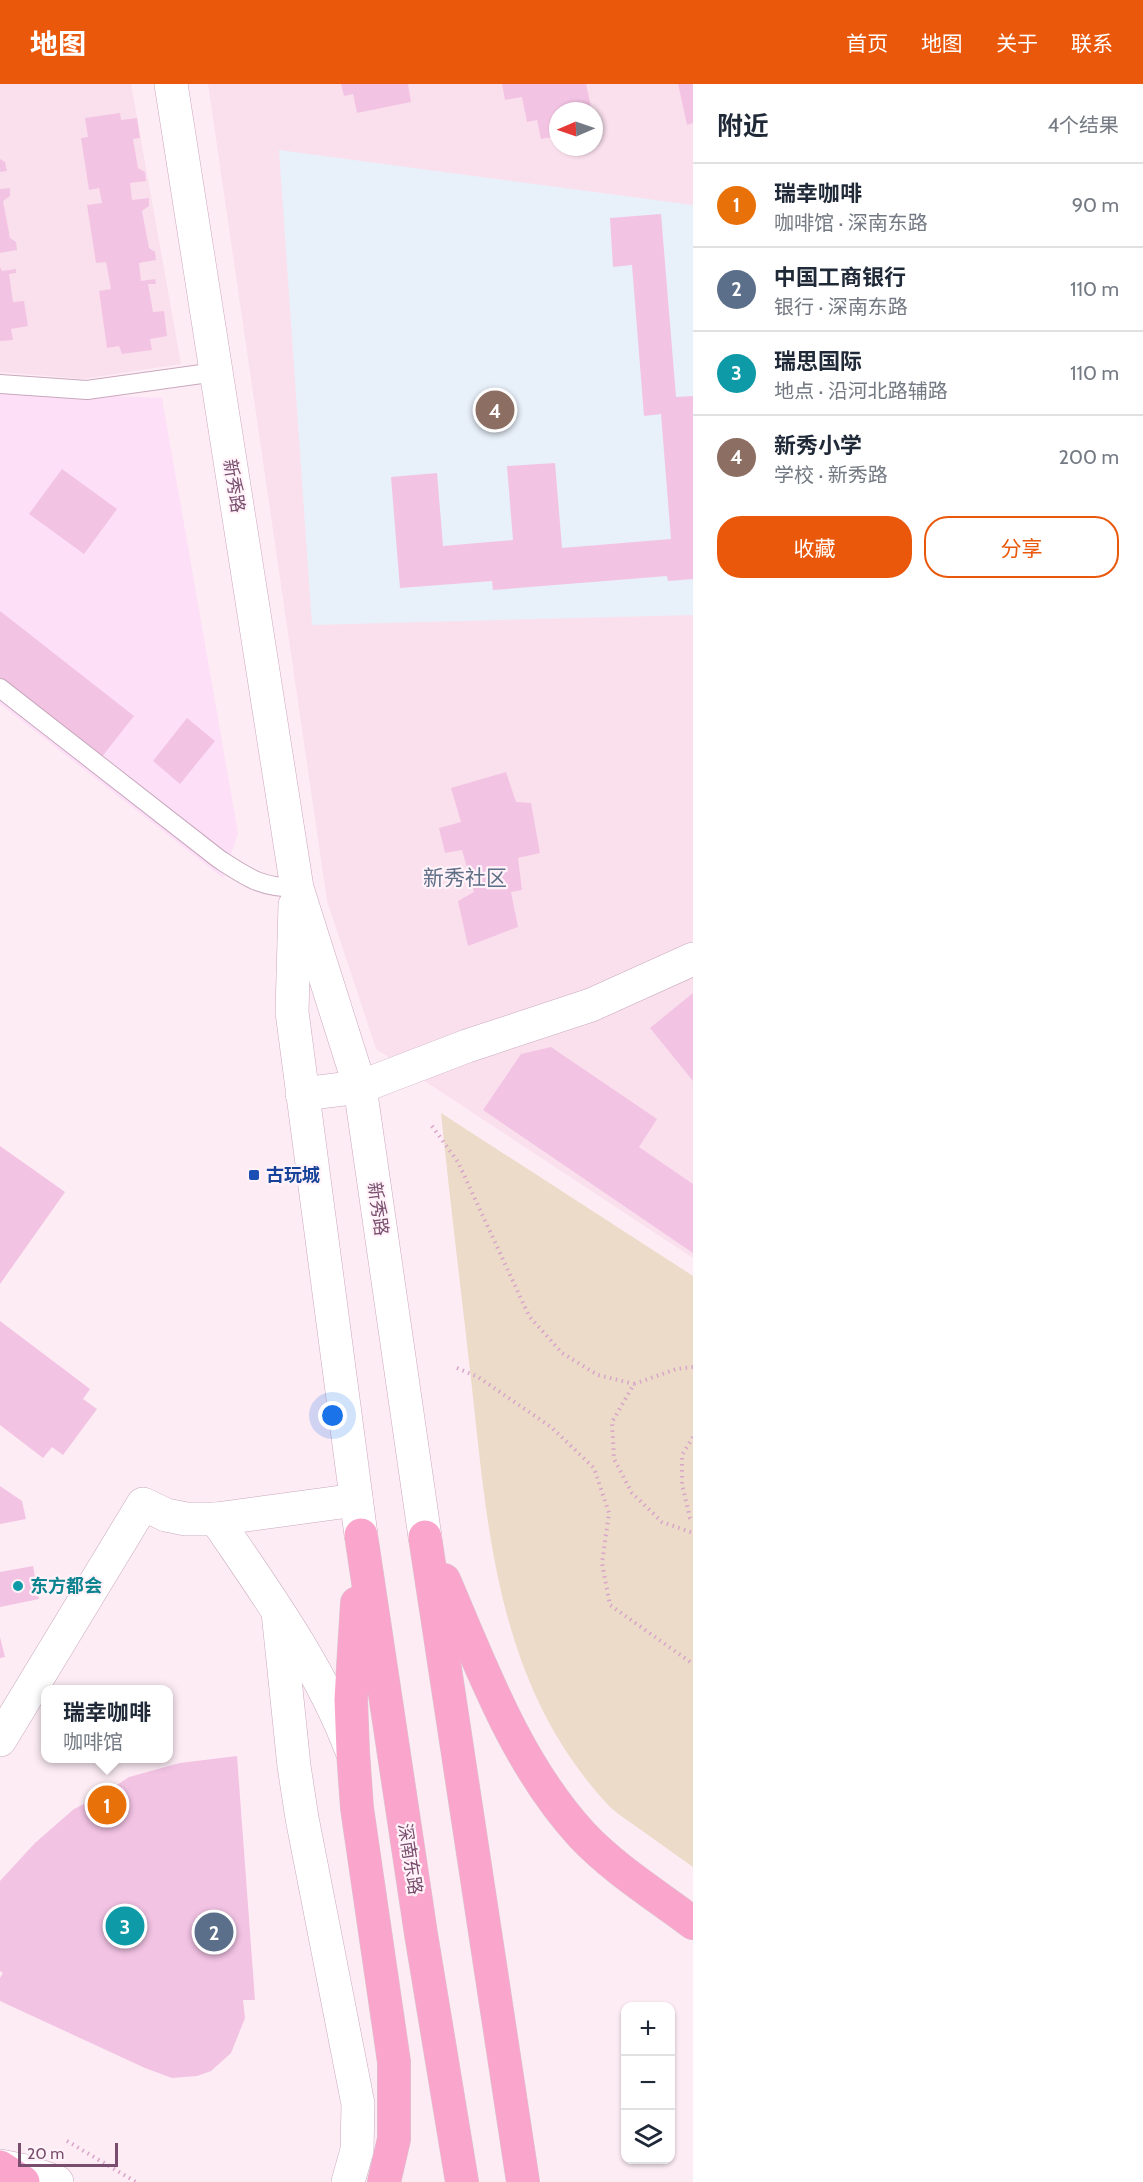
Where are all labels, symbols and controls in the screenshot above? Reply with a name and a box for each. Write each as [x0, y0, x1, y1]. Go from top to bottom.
text: 地图 [30, 27, 86, 61]
text: 首页 [846, 31, 888, 56]
text: 地图 [921, 31, 963, 56]
text: 关于 [996, 31, 1038, 56]
text: 联系 [1071, 31, 1113, 56]
north arrow [549, 102, 603, 156]
text: 附近 [717, 110, 769, 142]
text: 4个结果 [1047, 113, 1119, 137]
text: 瑞幸咖啡 [774, 180, 862, 207]
text: 1 [733, 193, 740, 217]
text: 90 m [1072, 193, 1119, 217]
text: 咖啡馆 · 深南东路 [774, 211, 928, 235]
text: 中国工商银行 [774, 264, 906, 291]
text: 2 [731, 277, 742, 301]
text: 110 m [1070, 277, 1119, 301]
text: 银行 · 深南东路 [774, 295, 908, 319]
text: 瑞思国际 [774, 348, 862, 375]
text: 3 [731, 361, 742, 385]
text: 110 m [1070, 361, 1119, 385]
text: 地点 · 沿河北路辅路 [774, 379, 948, 403]
pin: 4 [476, 388, 514, 432]
text: 新秀小学 [774, 432, 862, 459]
text: 4 [730, 445, 743, 469]
text: 200 m [1059, 445, 1119, 469]
street label: 新秀路 [219, 458, 249, 514]
text: 学校 · 新秀路 [774, 463, 888, 487]
button: 收藏 [717, 516, 912, 578]
button: 分享 [924, 516, 1119, 578]
district label: 新秀社区 [423, 865, 507, 890]
place label: 古玩城 [266, 1164, 320, 1186]
marker: 古玩城 [247, 1168, 261, 1182]
street label: 新秀路 [363, 1181, 393, 1237]
your location [318, 1401, 347, 1430]
place label: 东方都会 [30, 1575, 102, 1597]
marker: 东方都会 [11, 1579, 25, 1593]
popup [41, 1685, 173, 1763]
text: 瑞幸咖啡 [63, 1699, 151, 1726]
text: 咖啡馆 [63, 1730, 123, 1754]
pin: 1 [88, 1782, 126, 1828]
street label: 深南东路 [394, 1822, 426, 1896]
pin: 3 [106, 1904, 144, 1948]
pin: 2 [194, 1910, 234, 1954]
map controls [621, 2002, 675, 2164]
button: + [621, 2002, 675, 2056]
button: − [621, 2056, 675, 2110]
button: layers [621, 2110, 675, 2164]
scale bar [18, 2140, 118, 2168]
text: 20 m [27, 2144, 64, 2163]

